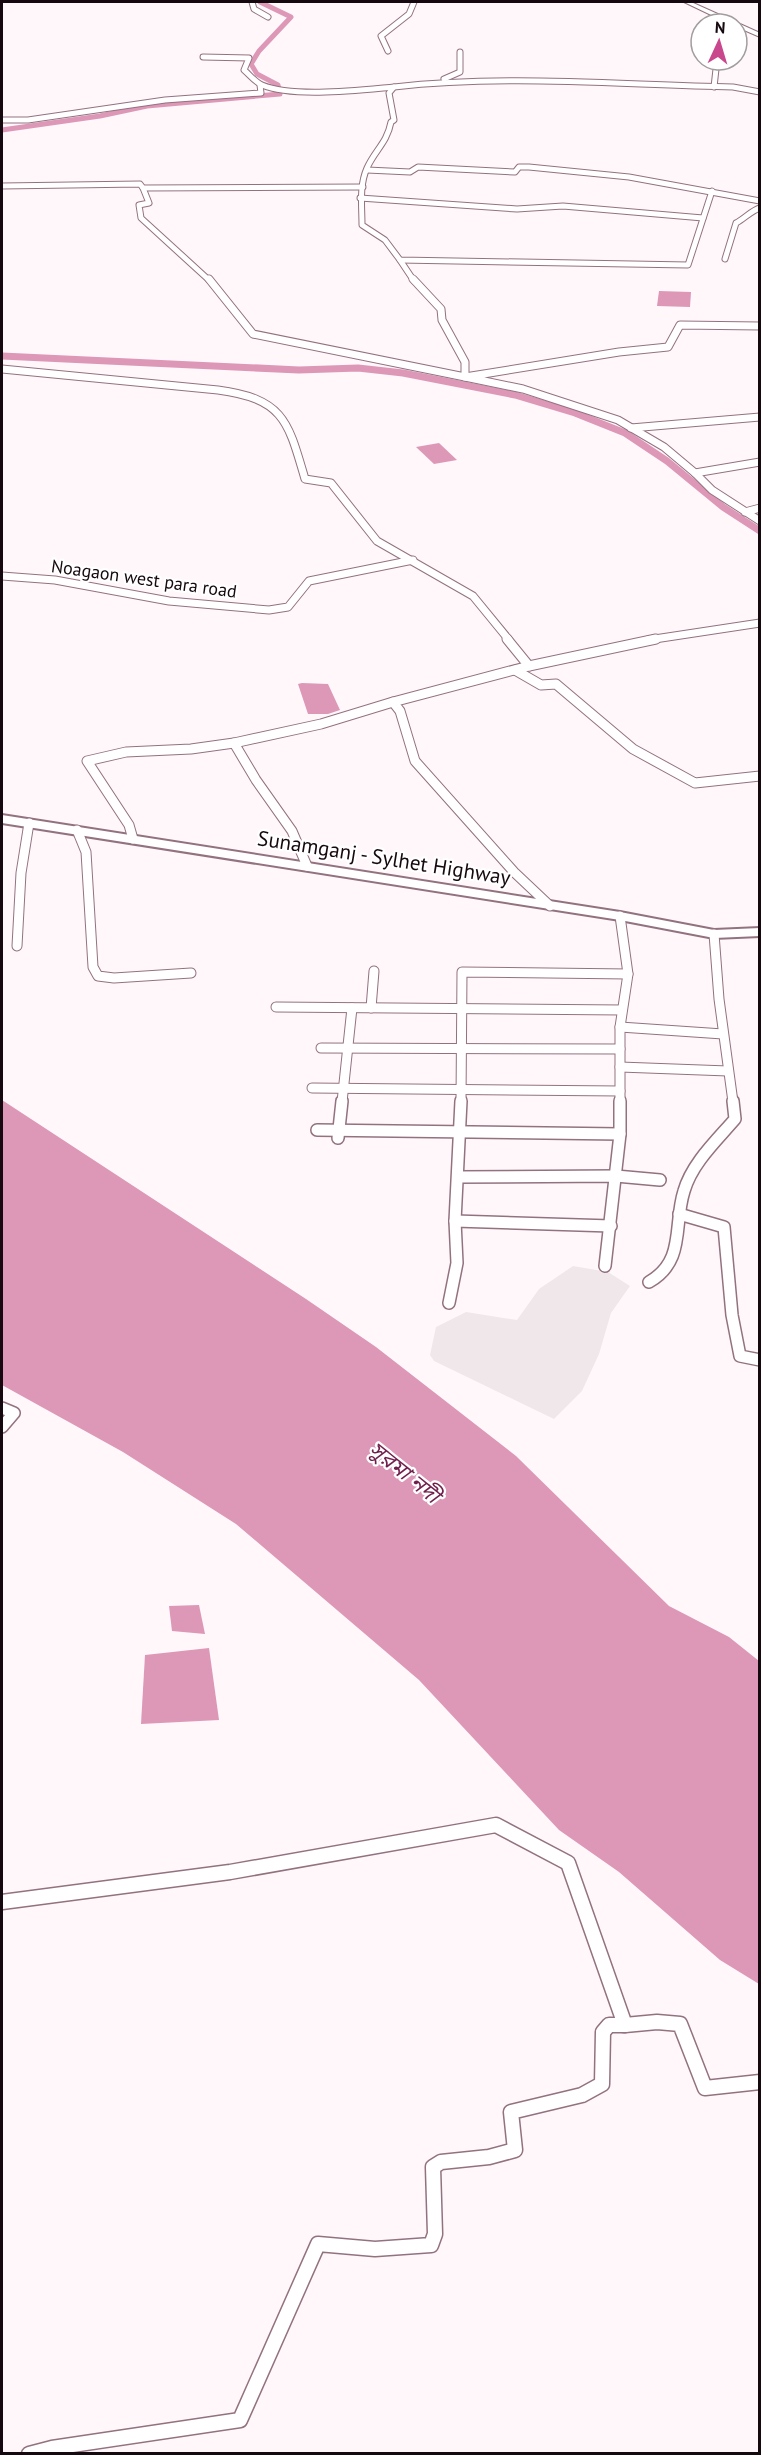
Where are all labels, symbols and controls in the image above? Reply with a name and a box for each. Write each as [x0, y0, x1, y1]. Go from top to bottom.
north arrow [689, 12, 749, 72]
text: N [714, 17, 726, 37]
street label: Noagaon west para road [50, 554, 238, 603]
street label: Sunamganj - Sylhet Highway [256, 824, 513, 891]
water label: সুরমা নদী [364, 1435, 449, 1512]

